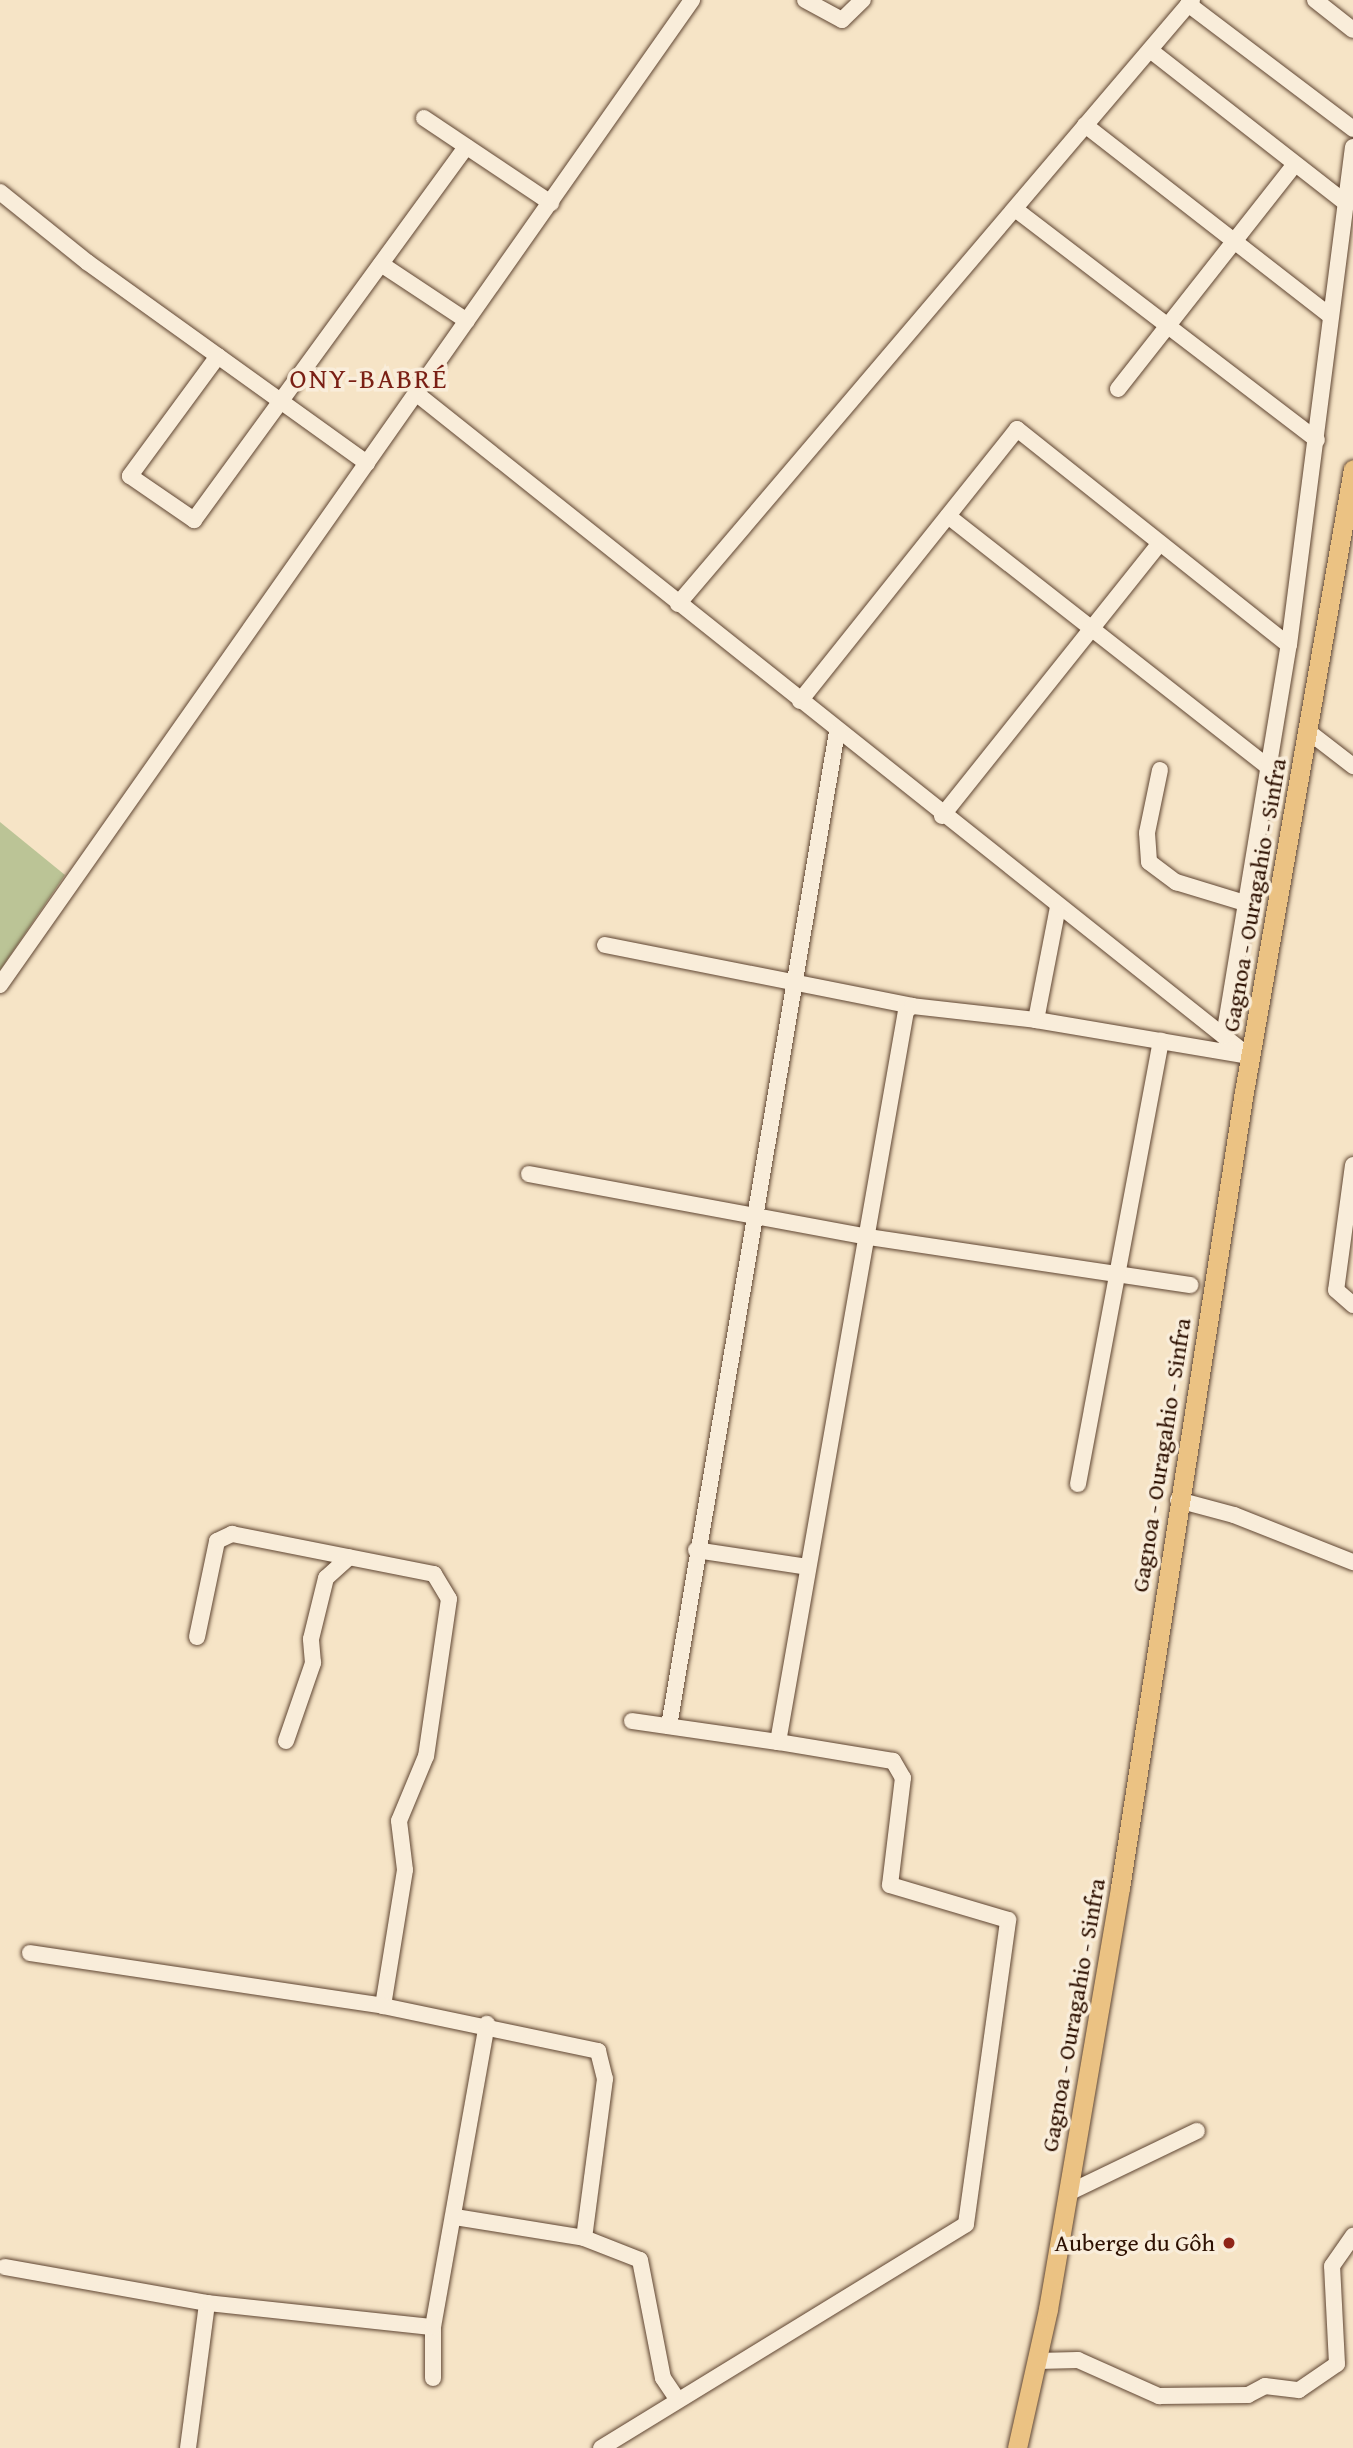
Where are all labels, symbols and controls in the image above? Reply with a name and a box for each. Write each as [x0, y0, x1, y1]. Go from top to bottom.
district label: ONY-BABRÉ [291, 361, 447, 395]
street label: Gagnoa - Ouragahio - Sinfra [1216, 756, 1292, 1034]
street label: Gagnoa - Ouragahio - Sinfra [1125, 1316, 1197, 1594]
street label: Gagnoa - Ouragahio - Sinfra [1035, 1876, 1111, 2154]
place label: Auberge du Gôh [1054, 2229, 1215, 2257]
marker: Auberge du Gôh [1221, 2235, 1237, 2251]

